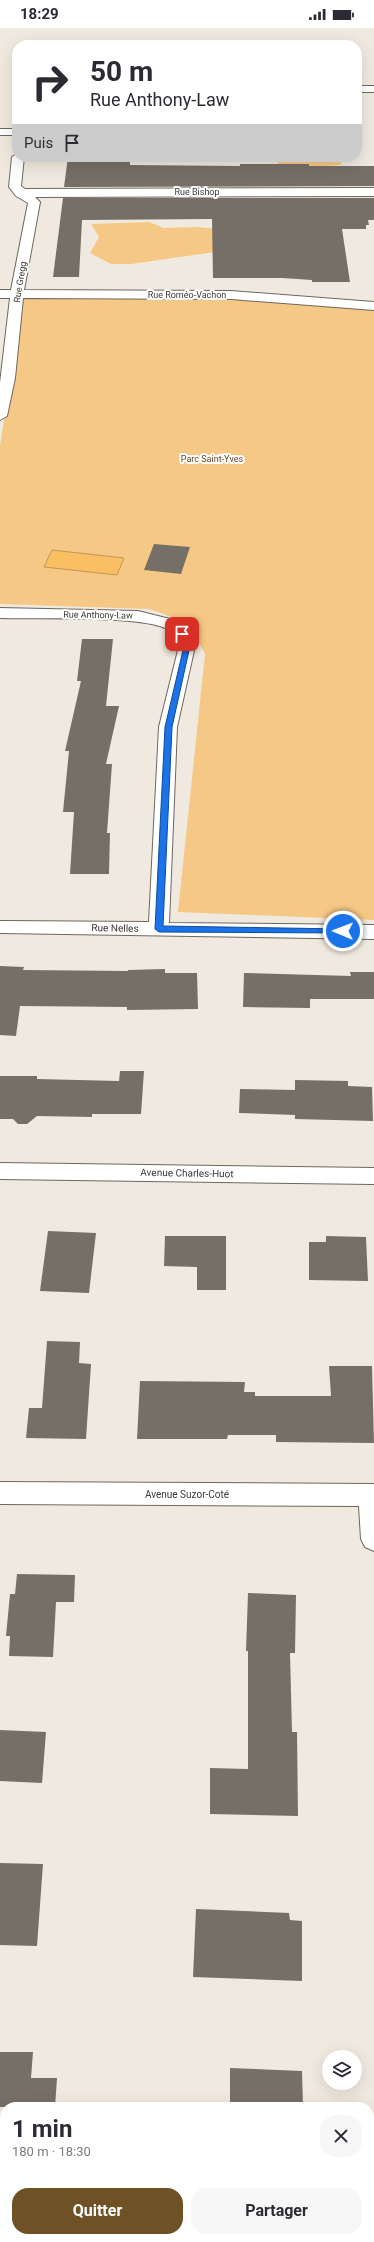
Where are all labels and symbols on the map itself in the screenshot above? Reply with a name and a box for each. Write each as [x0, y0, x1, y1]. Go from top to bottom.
street label: Rue Bishop [174, 187, 220, 197]
street label: Rue Gregg [12, 261, 28, 303]
street label: Rue Roméo-Vachon [148, 290, 226, 300]
park label: Parc Saint-Yves [181, 454, 244, 464]
street label: Rue Anthony-Law [63, 609, 133, 621]
pin [165, 617, 199, 651]
position arrow [322, 910, 364, 952]
street label: Rue Nelles [91, 922, 139, 934]
street label: Avenue Charles-Huot [140, 1167, 234, 1179]
street label: Avenue Suzor-Coté [145, 1489, 229, 1500]

